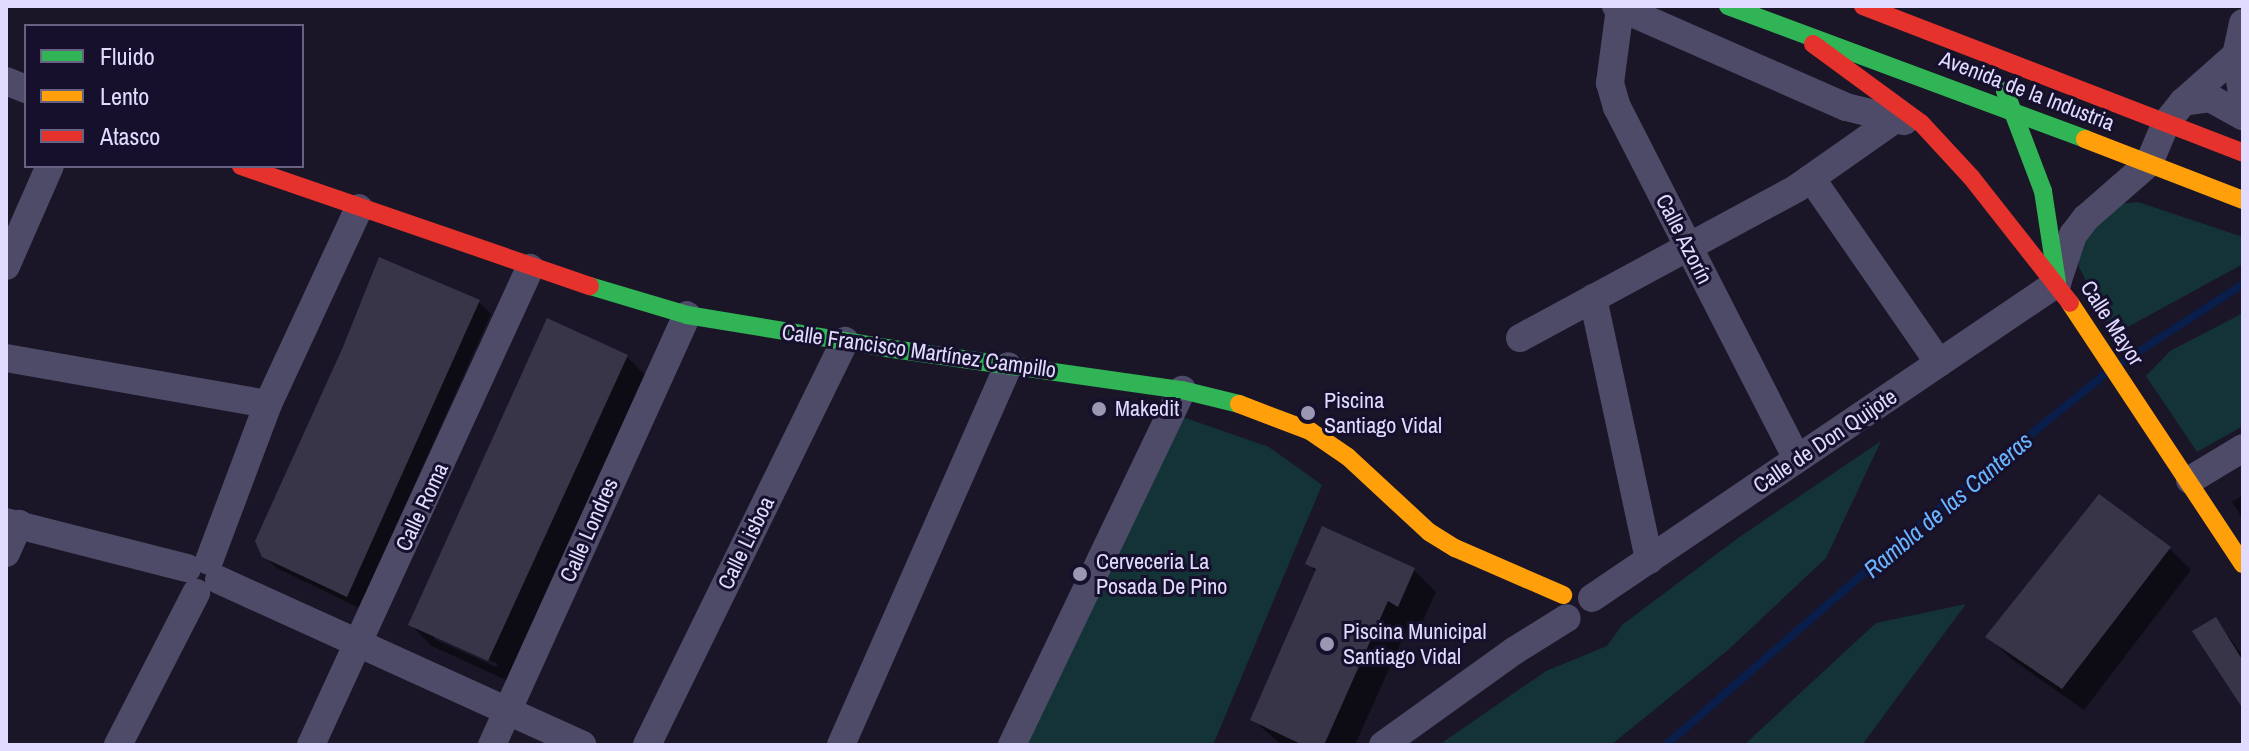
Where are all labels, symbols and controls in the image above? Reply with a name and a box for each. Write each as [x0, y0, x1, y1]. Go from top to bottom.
legend [24, 24, 304, 168]
text: Fluido [100, 40, 155, 72]
street label: Avenida de la Industria [1936, 45, 2118, 137]
text: Lento [100, 80, 149, 112]
text: Atasco [100, 120, 160, 152]
street label: Calle Azorín [1650, 189, 1718, 289]
street label: Calle Mayor [2075, 275, 2149, 371]
street label: Calle Francisco Martínez Campillo [780, 319, 1058, 383]
street label: Calle de Don Quijote [1748, 383, 1902, 499]
place label: Piscina Santiago Vidal [1324, 387, 1442, 438]
place label: Makedit [1115, 396, 1179, 422]
marker: Makedit [1090, 400, 1108, 418]
marker: Piscina Santiago Vidal [1299, 404, 1317, 422]
water label: Rambla de las Canteras [1858, 426, 2038, 584]
street label: Calle Roma [390, 459, 454, 555]
street label: Calle Londres [554, 474, 624, 586]
street label: Calle Lisboa [712, 492, 780, 594]
place label: Cerveceria La Posada De Pino [1096, 548, 1227, 600]
marker: Cerveceria La Posada De Pino [1071, 565, 1089, 583]
place label: Piscina Municipal Santiago Vidal [1343, 618, 1486, 670]
marker: Piscina Municipal Santiago Vidal [1318, 635, 1336, 653]

